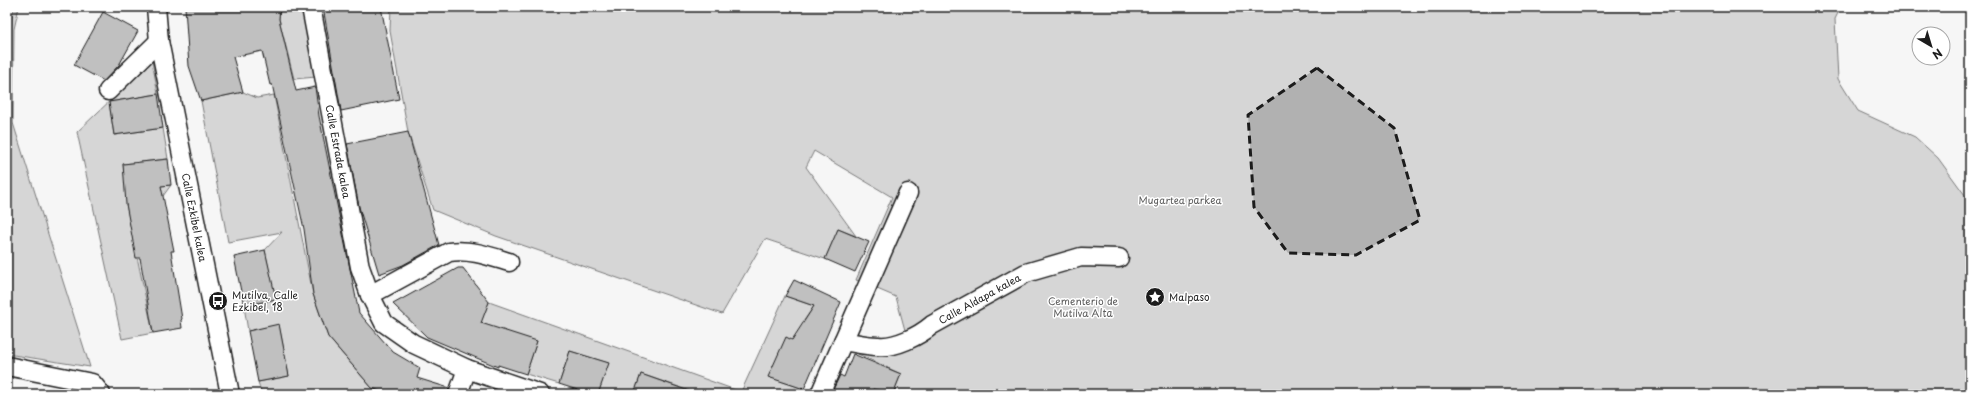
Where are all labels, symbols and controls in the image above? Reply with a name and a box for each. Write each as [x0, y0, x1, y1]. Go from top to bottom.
north arrow [1911, 26, 1951, 66]
text: N [1929, 45, 1946, 64]
street label: Calle Estrada kalea [323, 103, 355, 200]
street label: Calle Ezkibel kalea [179, 172, 211, 264]
park label: Mugartea parkea [1139, 192, 1221, 207]
street label: Calle Aldapa kalea [935, 269, 1024, 327]
place icon: Malpaso [1144, 286, 1166, 308]
place label: Mutilva, Calle Ezkibel, 18 [232, 287, 298, 314]
place label: Malpaso [1169, 289, 1210, 304]
bus stop icon: Mutilva, Calle Ezkibel, 18 [207, 290, 229, 312]
park label: Cementerio de Mutilva Alta [1048, 293, 1119, 320]

